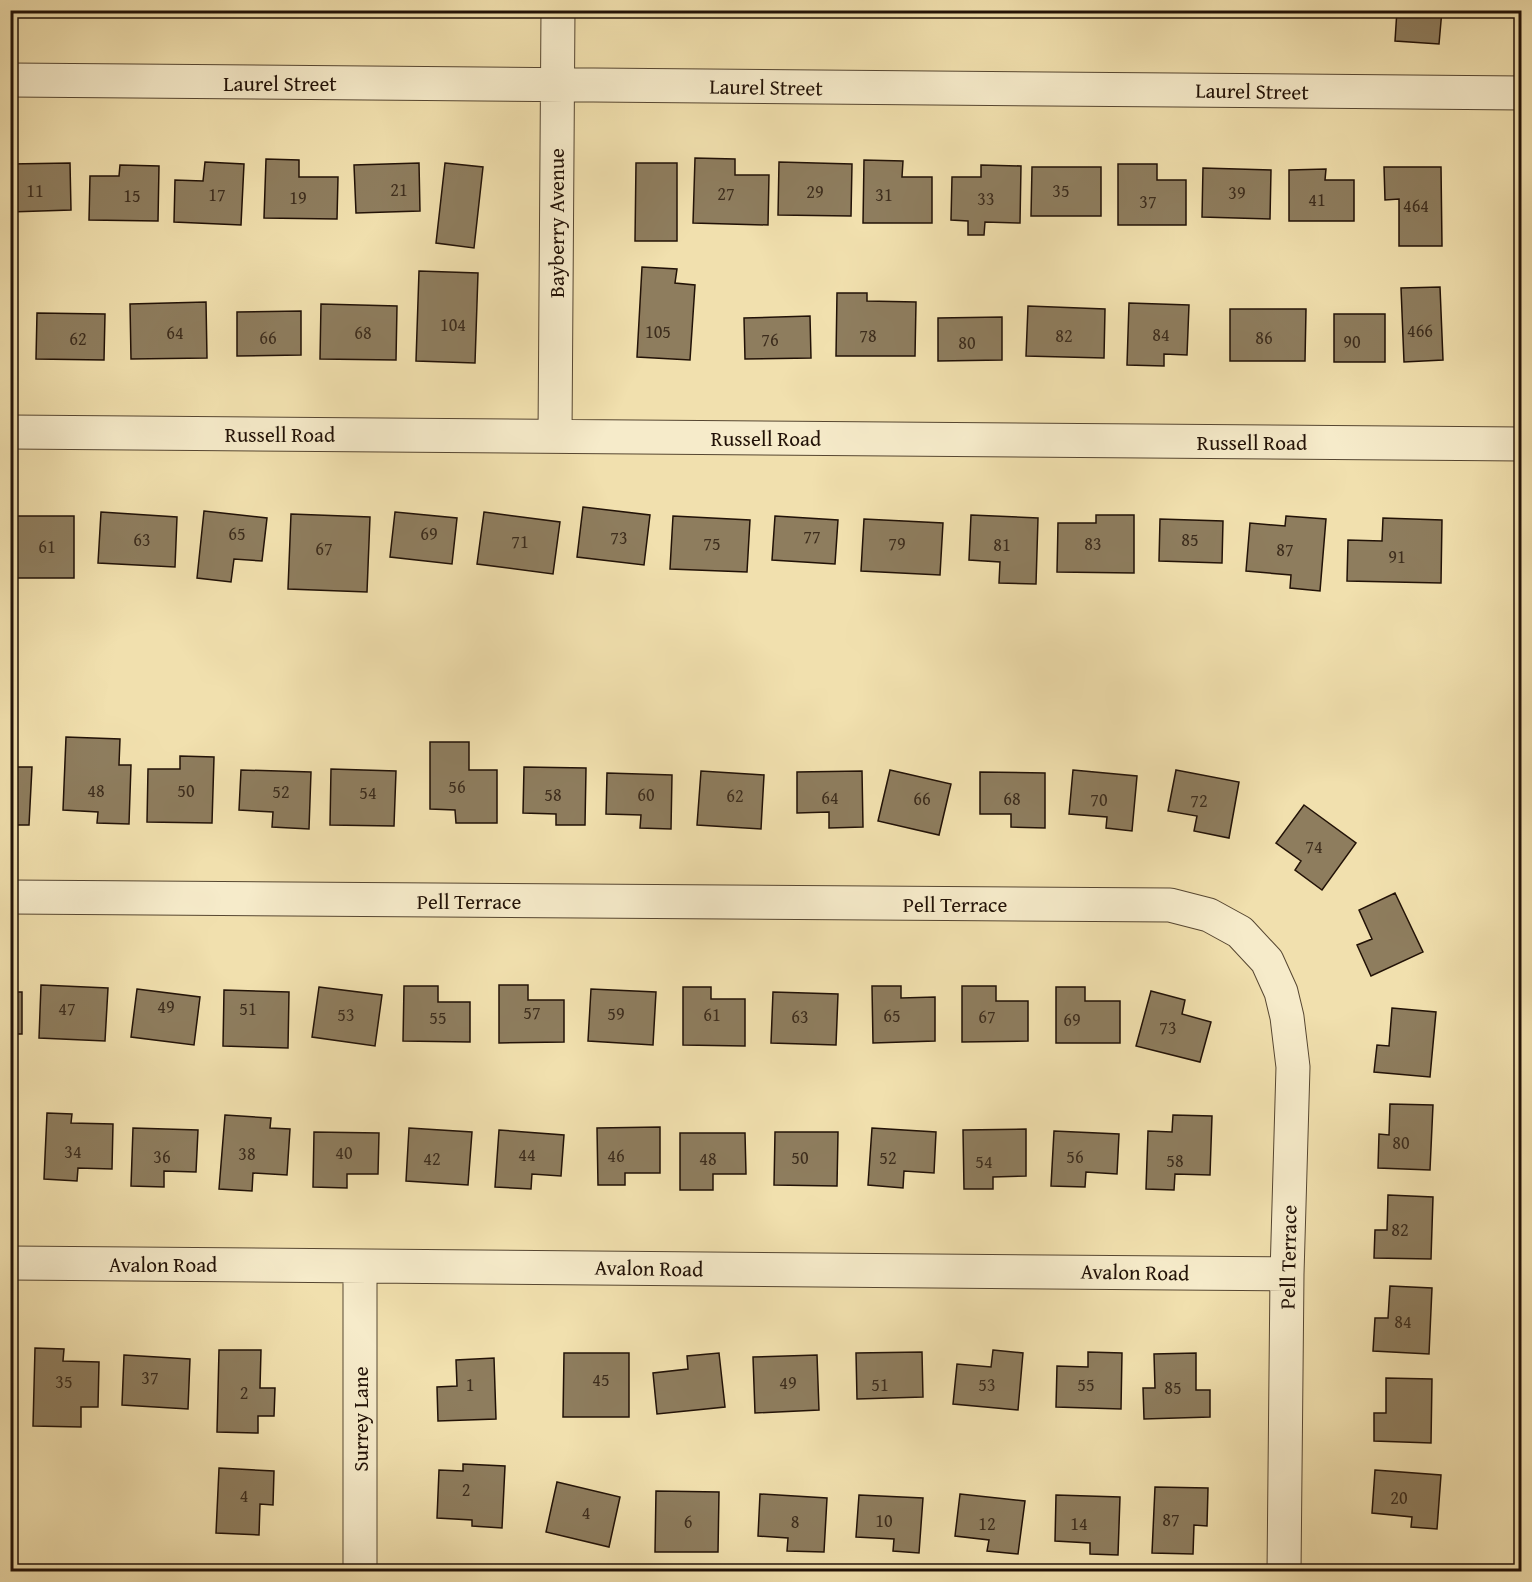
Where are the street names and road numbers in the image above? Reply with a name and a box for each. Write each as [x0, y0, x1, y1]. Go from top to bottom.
street label: Laurel Street [223, 68, 337, 99]
street label: Laurel Street [709, 71, 824, 103]
street label: Laurel Street [1195, 75, 1310, 107]
street label: Bayberry Avenue [541, 148, 572, 298]
street label: Russell Road [225, 419, 336, 450]
street label: Russell Road [711, 423, 822, 454]
street label: Russell Road [1197, 427, 1308, 458]
street label: Pell Terrace [417, 886, 521, 917]
street label: Pell Terrace [903, 889, 1007, 920]
street label: Pell Terrace [1272, 1204, 1304, 1310]
street label: Avalon Road [109, 1249, 218, 1280]
street label: Avalon Road [594, 1252, 704, 1284]
street label: Avalon Road [1080, 1256, 1190, 1288]
street label: Surrey Lane [345, 1366, 376, 1472]

